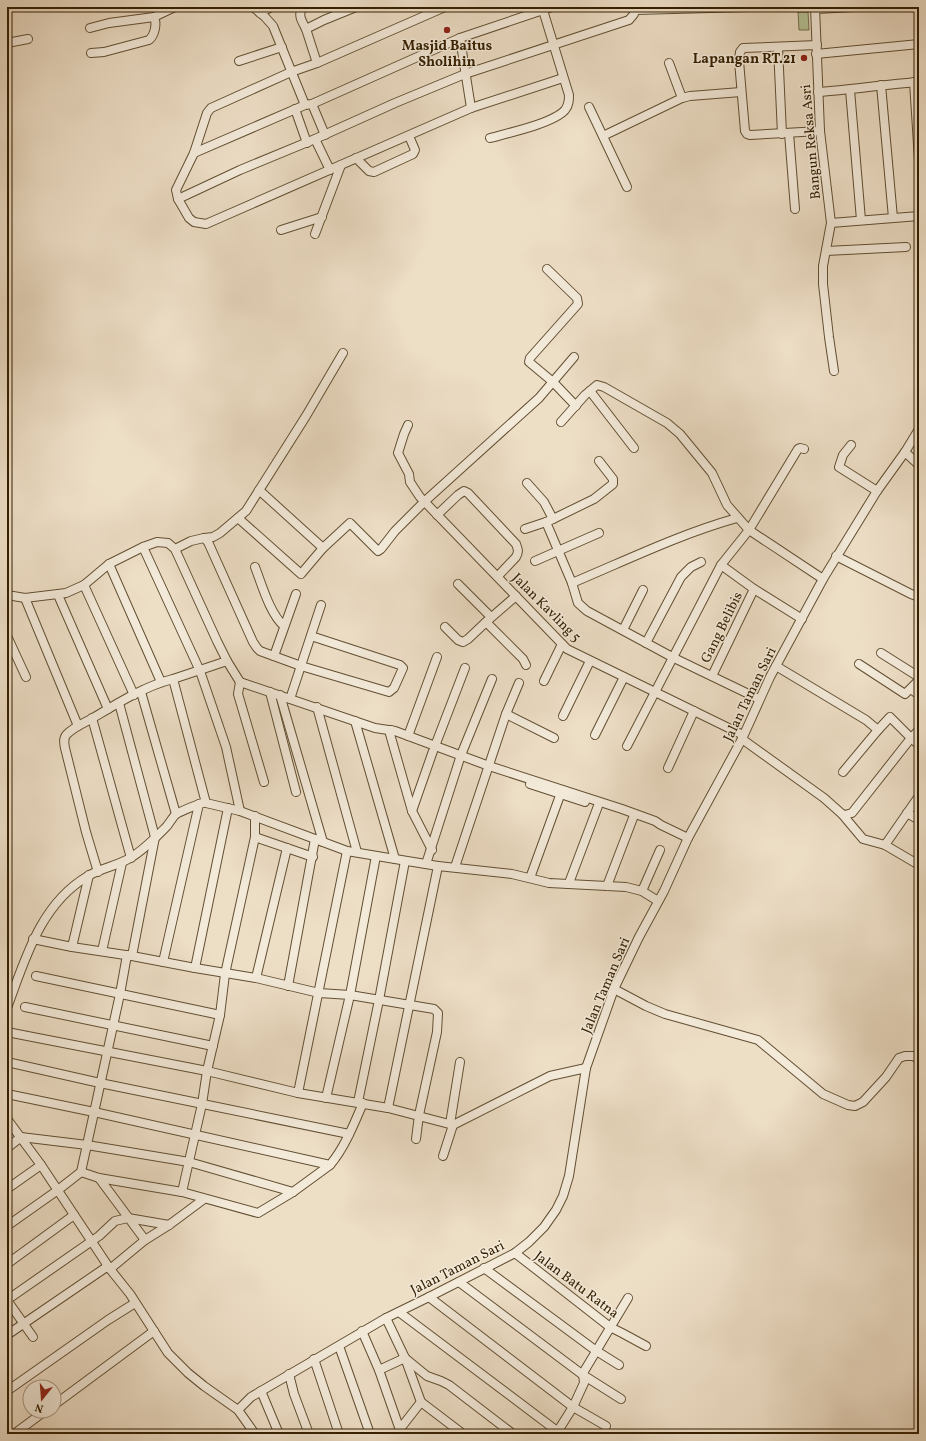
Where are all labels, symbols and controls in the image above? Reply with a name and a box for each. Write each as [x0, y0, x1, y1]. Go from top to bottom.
marker: Masjid Baitus Sholihin [442, 25, 452, 35]
place label: Masjid Baitus Sholihin [402, 37, 492, 72]
place label: Lapangan RT.21 [693, 50, 796, 69]
marker: Lapangan RT.21 [799, 53, 809, 63]
street label: Bangun Reksa Asri [797, 84, 826, 200]
street label: Jalan Kavling 5 [507, 569, 585, 647]
street label: Gang Belibis [697, 589, 748, 666]
street label: Jalan Taman Sari [719, 644, 781, 745]
street label: Jalan Taman Sari [577, 934, 635, 1037]
street label: Jalan Taman Sari [407, 1236, 508, 1300]
street label: Jalan Batu Ratna [530, 1247, 622, 1323]
north arrow [22, 1379, 62, 1419]
text: N [33, 1399, 46, 1415]

